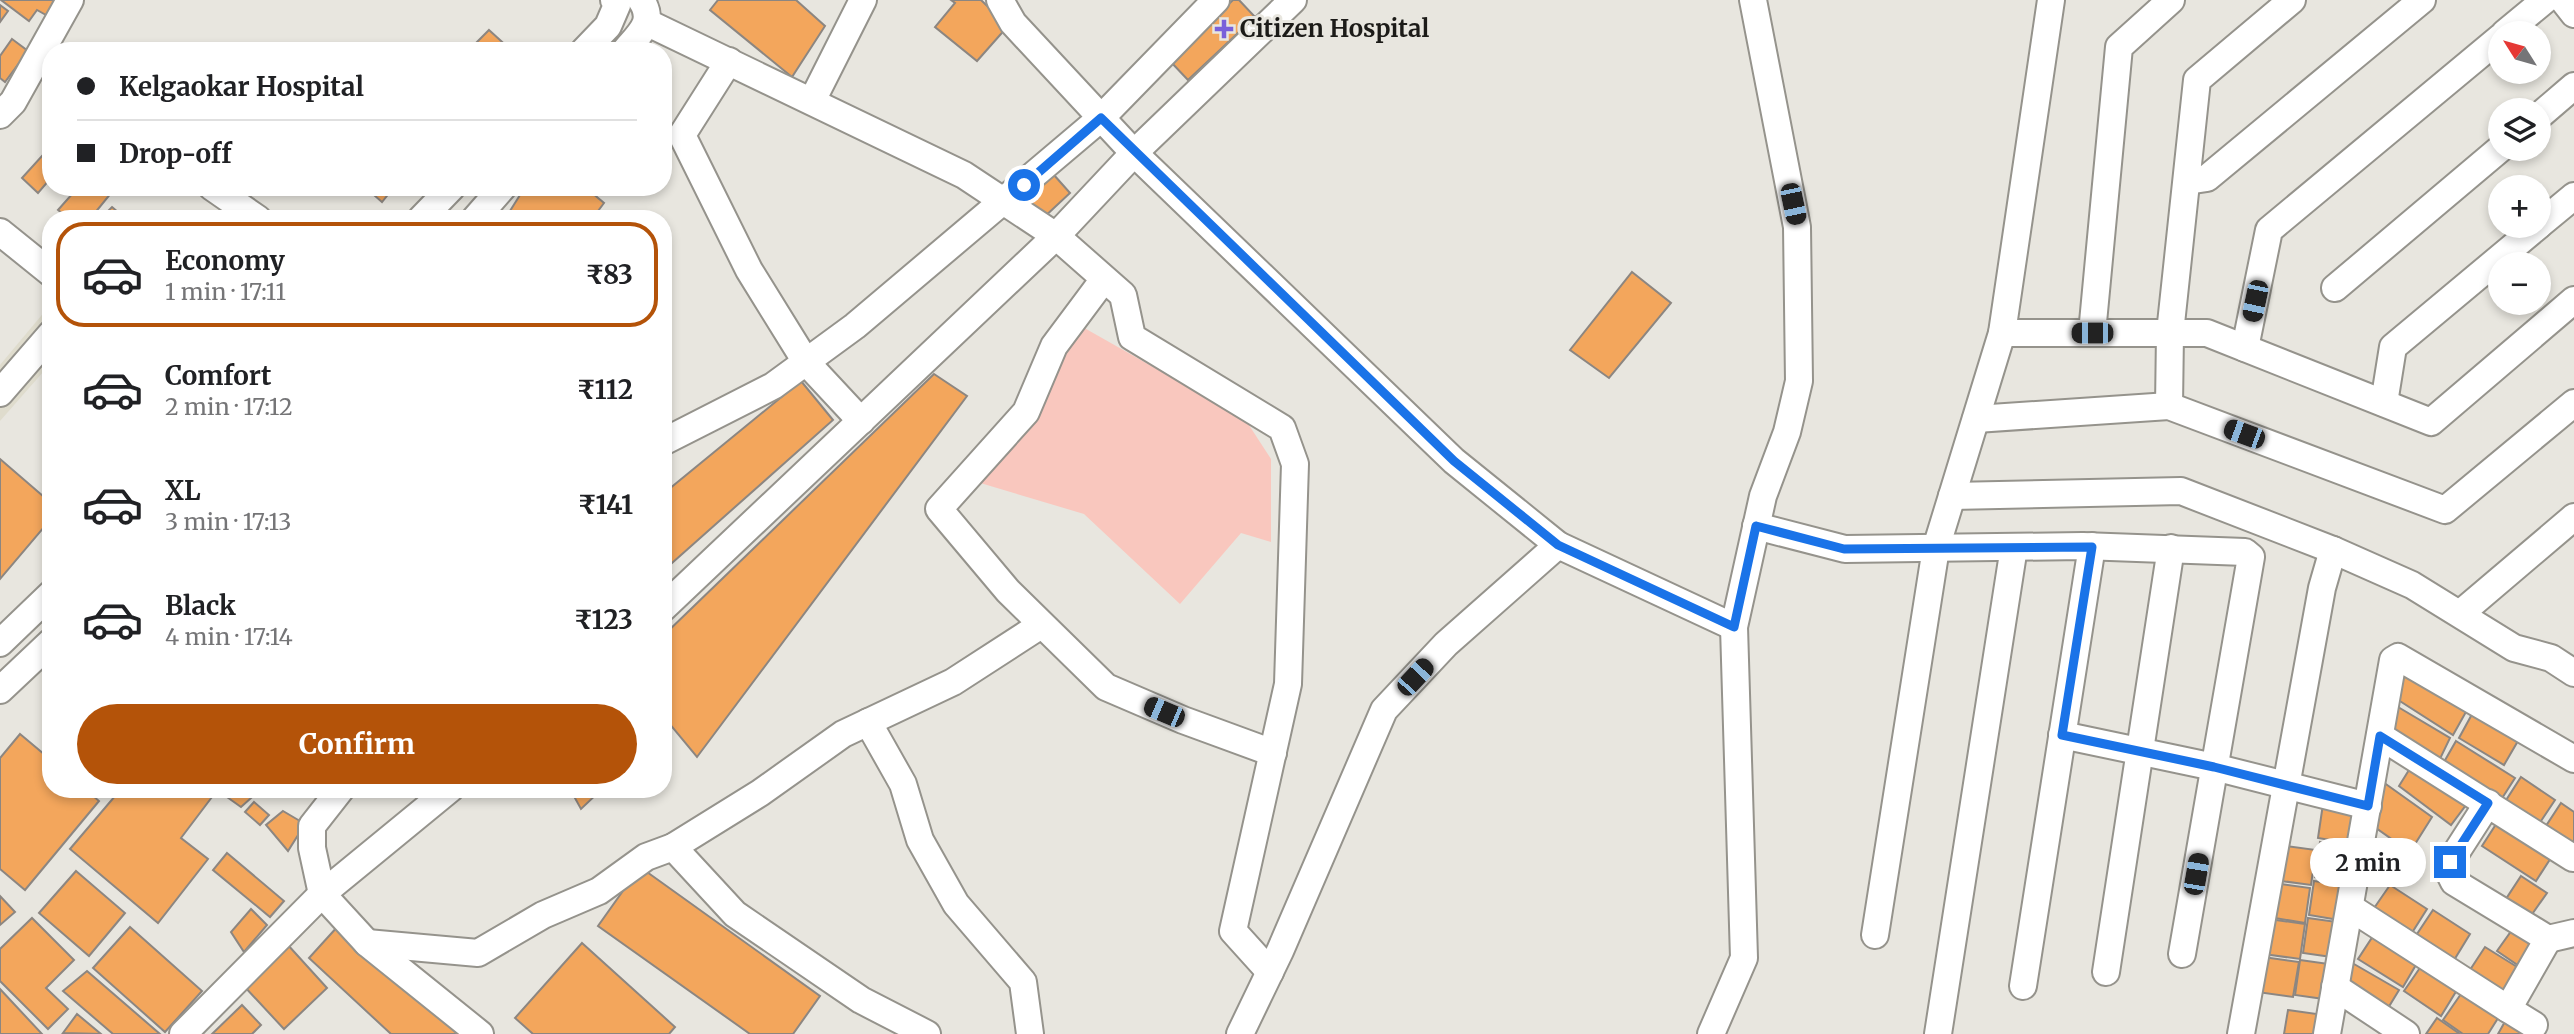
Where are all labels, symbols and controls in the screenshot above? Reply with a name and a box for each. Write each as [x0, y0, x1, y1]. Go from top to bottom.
place label: Citizen Hospital [1240, 13, 1429, 44]
marker: Citizen Hospital [1214, 19, 1234, 39]
north arrow [2488, 21, 2552, 84]
map controls [2488, 21, 2551, 315]
text: Kelgaokar Hospital [119, 70, 364, 103]
button: layers [2488, 98, 2551, 161]
text: Drop-off [119, 137, 232, 170]
route start [1008, 169, 1040, 201]
button: + [2488, 175, 2551, 238]
car [1779, 181, 1808, 227]
icon: car [81, 243, 144, 306]
text: Economy [165, 244, 285, 277]
button: − [2488, 252, 2551, 315]
text: ₹83 [585, 258, 633, 291]
text: 1 min · 17:11 [165, 277, 286, 306]
car [2241, 278, 2270, 324]
car [2072, 323, 2114, 344]
icon: car [81, 358, 144, 421]
text: Comfort [165, 359, 271, 392]
text: ₹112 [577, 373, 633, 406]
text: 2 min · 17:12 [165, 392, 293, 421]
car [2221, 417, 2268, 451]
icon: car [81, 473, 144, 536]
text: XL [165, 474, 201, 507]
text: ₹141 [578, 488, 633, 521]
text: 3 min · 17:13 [165, 507, 291, 536]
icon: car [81, 588, 144, 651]
text: Black [165, 589, 236, 622]
text: ₹123 [574, 603, 633, 636]
text: 4 min · 17:14 [165, 622, 293, 651]
car [1393, 654, 1438, 700]
car [1141, 694, 1188, 730]
button: Confirm [77, 704, 637, 784]
callout: 2 min [2310, 838, 2426, 886]
route end [2434, 846, 2466, 878]
text: 2 min [2335, 848, 2401, 877]
car [2183, 851, 2210, 897]

